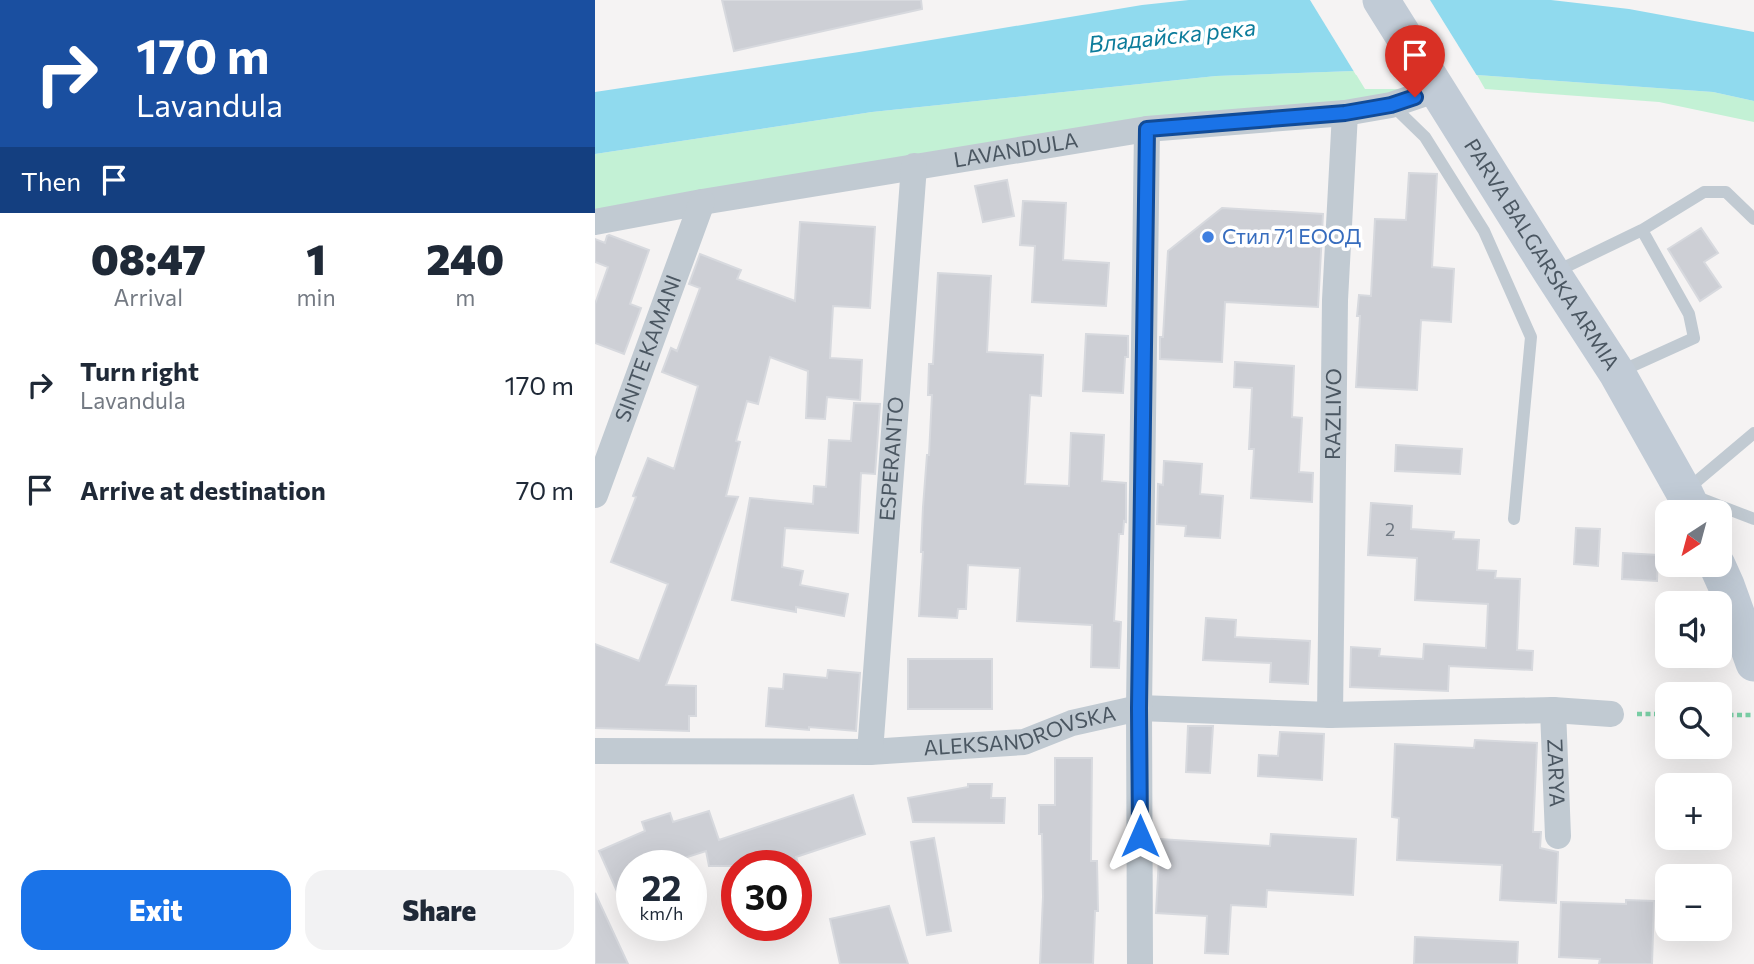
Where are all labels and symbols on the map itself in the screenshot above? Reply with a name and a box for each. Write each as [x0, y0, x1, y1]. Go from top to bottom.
water label: Владайска река [1087, 12, 1257, 58]
pin [1385, 25, 1445, 97]
street label: LAVANDULA [952, 127, 1080, 172]
street label: PARVA BALGARSKA ARMIA [1460, 134, 1626, 374]
place label: Стил 71 ЕООД [1222, 223, 1361, 248]
marker: Стил 71 ЕООД [1200, 229, 1216, 245]
street label: SINITE KAMANI [609, 271, 685, 425]
street label: RAZLIVO [1319, 368, 1345, 460]
street label: ESPERANTO [873, 396, 908, 522]
north arrow [1655, 500, 1733, 578]
house number: 2 [1385, 518, 1395, 540]
street label: ALEKSANDROVSKA [923, 700, 1118, 759]
street label: ZARYA [1543, 738, 1571, 808]
position arrow [1103, 799, 1177, 873]
speed limit sign: 30 [721, 850, 812, 941]

